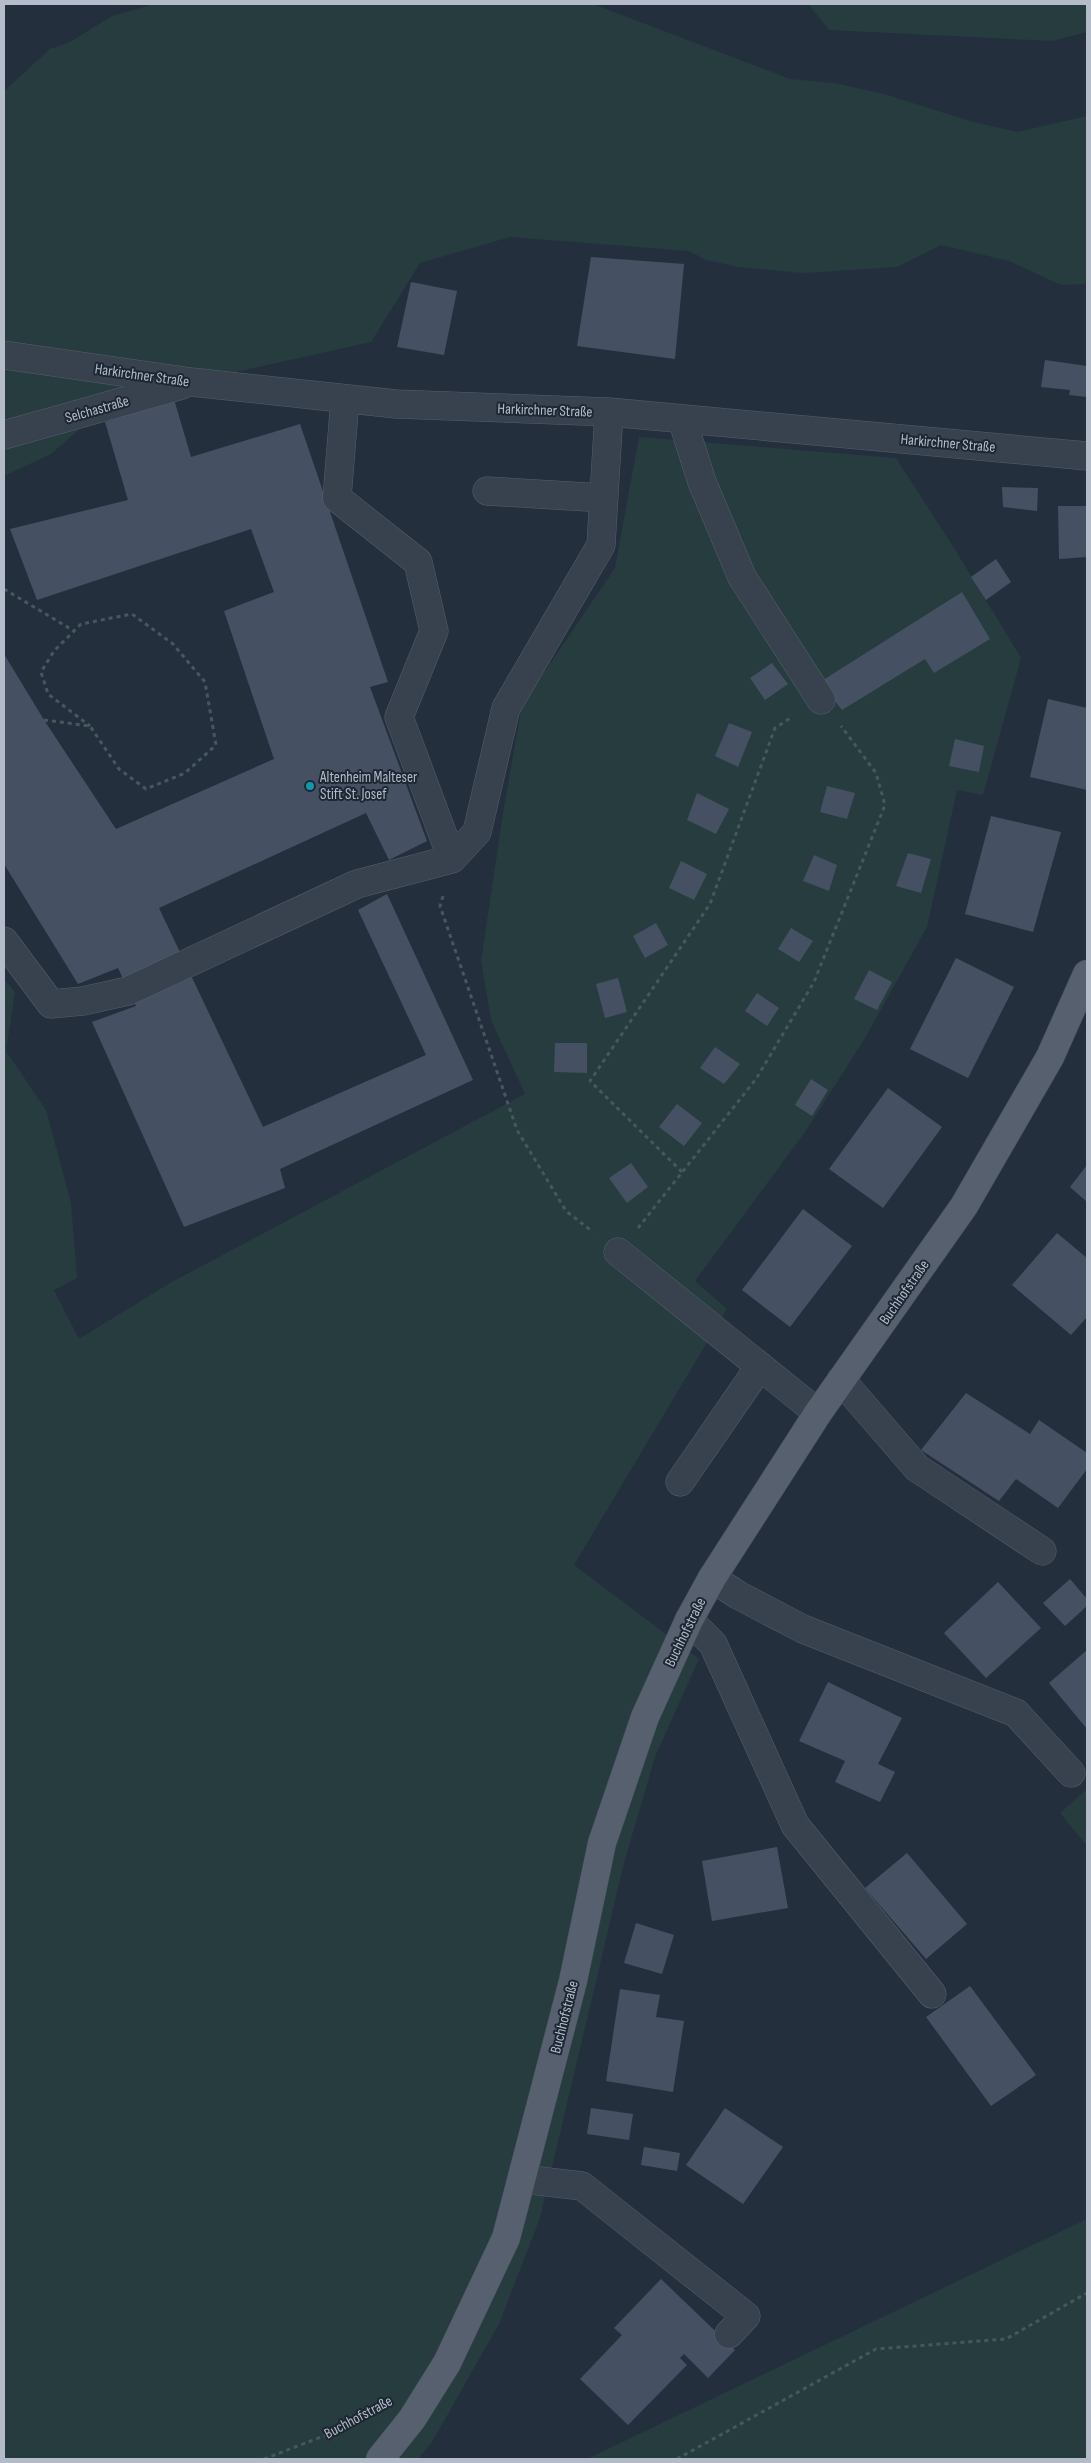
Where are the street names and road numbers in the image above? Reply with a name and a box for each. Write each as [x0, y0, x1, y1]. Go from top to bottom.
street label: Harkirchner Straße [94, 359, 190, 392]
street label: Selchastraße [63, 391, 131, 428]
street label: Harkirchner Straße [497, 399, 593, 422]
street label: Harkirchner Straße [900, 430, 996, 457]
street label: Buchhofstraße [875, 1256, 934, 1328]
street label: Buchhofstraße [661, 1595, 710, 1670]
street label: Buchhofstraße [546, 1979, 583, 2056]
street label: Buchhofstraße [321, 2392, 396, 2443]

